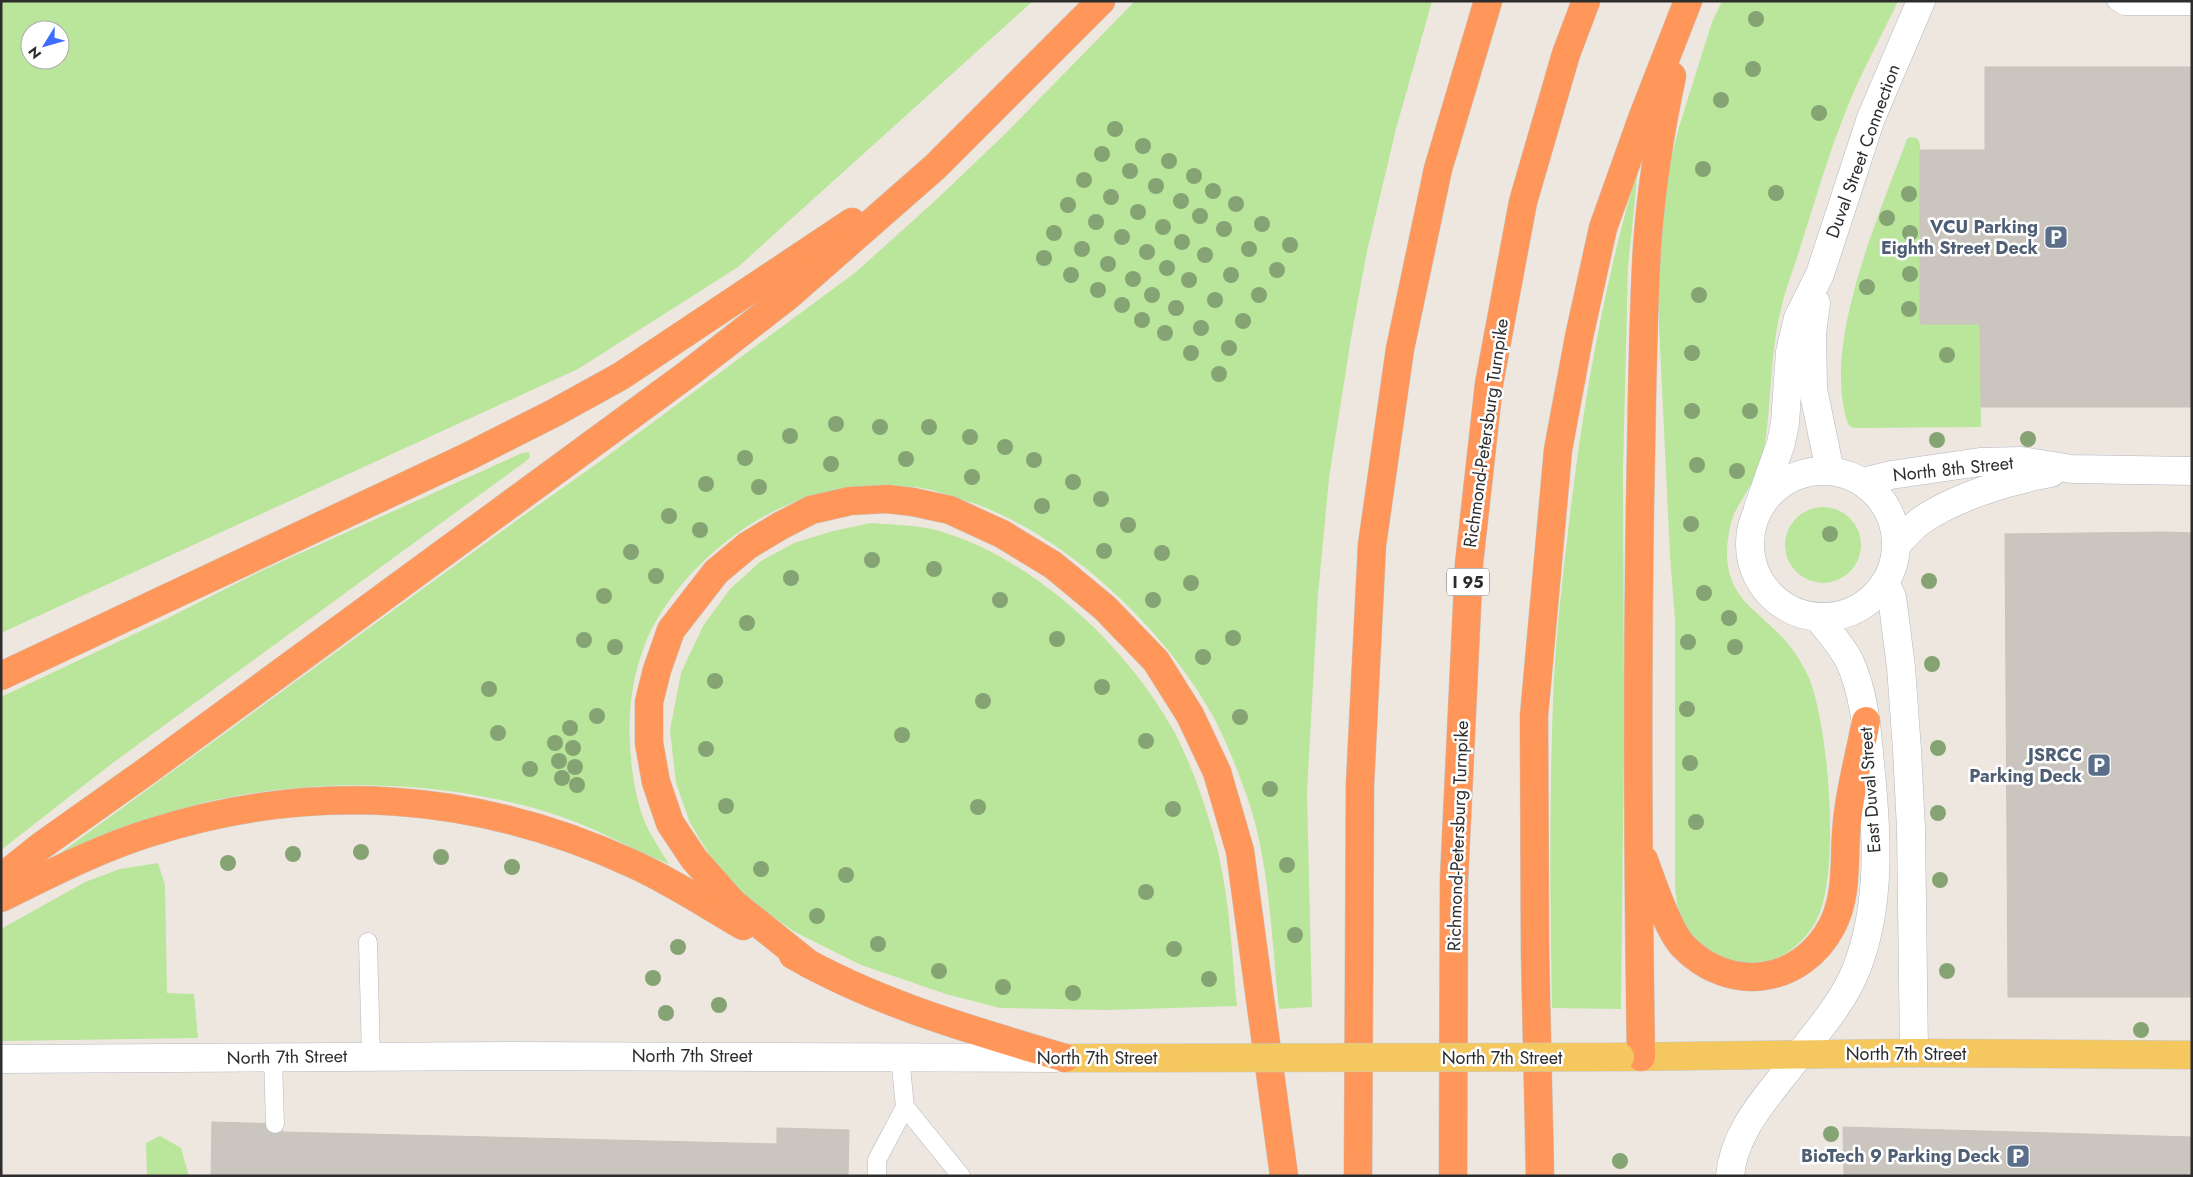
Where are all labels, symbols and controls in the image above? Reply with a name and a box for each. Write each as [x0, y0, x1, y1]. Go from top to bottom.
north arrow [20, 20, 70, 70]
text: N [23, 42, 46, 63]
street label: Duval Street Connection [1819, 60, 1907, 242]
place label: VCU Parking Eighth Street Deck [1881, 214, 2039, 261]
parking icon: VCU Parking Eighth Street Deck [2043, 224, 2069, 250]
street label: Richmond-Petersburg Turnpike [1457, 317, 1515, 549]
street label: North 8th Street [1891, 450, 2015, 488]
road number: I 95 [1447, 568, 1489, 596]
street label: Richmond-Petersburg Turnpike [1441, 720, 1475, 952]
street label: East Duval Street [1853, 725, 1887, 854]
place label: JSRCC Parking Deck [1969, 742, 2083, 789]
parking icon: JSRCC Parking Deck [2086, 752, 2112, 778]
street label: North 7th Street [1846, 1041, 1967, 1067]
street label: North 7th Street [226, 1043, 348, 1071]
street label: North 7th Street [632, 1043, 753, 1069]
street label: North 7th Street [1037, 1045, 1158, 1071]
street label: North 7th Street [1442, 1045, 1563, 1071]
place label: BioTech 9 Parking Deck [1801, 1143, 2001, 1169]
parking icon: BioTech 9 Parking Deck [2005, 1143, 2031, 1169]

